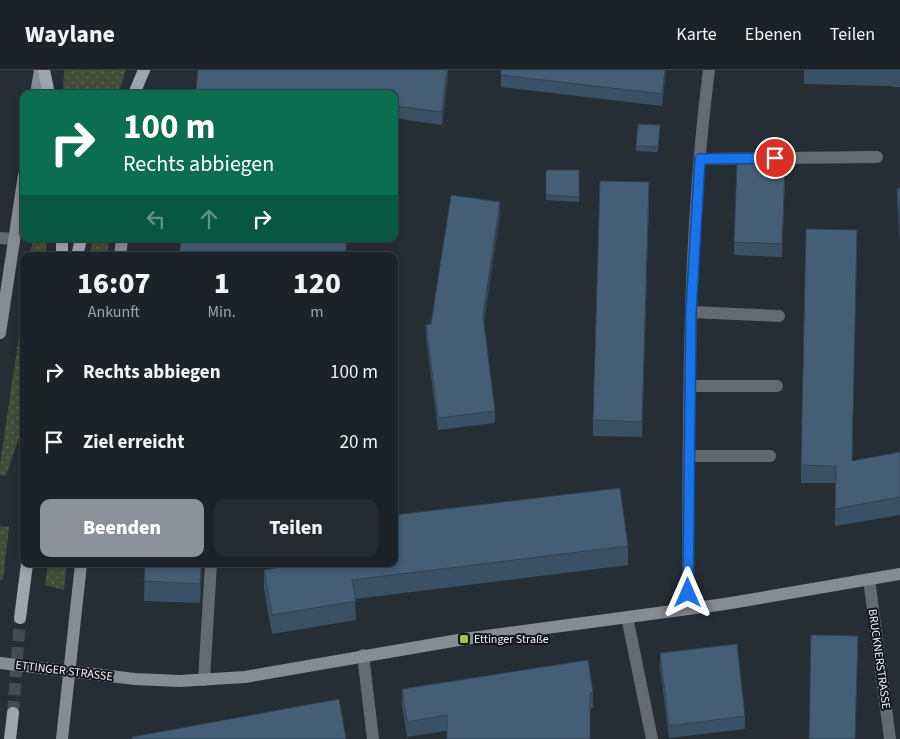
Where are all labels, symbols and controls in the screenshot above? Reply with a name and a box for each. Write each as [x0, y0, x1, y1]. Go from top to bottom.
text: Waylane [25, 17, 115, 52]
text: Karte [676, 22, 717, 47]
text: Ebenen [745, 22, 802, 47]
text: Teilen [830, 22, 875, 47]
text: 100 m [123, 102, 215, 152]
icon: right [40, 110, 105, 175]
pin [754, 137, 796, 179]
icon: arrive [761, 144, 789, 172]
text: Rechts abbiegen [123, 148, 274, 180]
icon: left [142, 205, 170, 233]
icon: ahead [195, 205, 223, 233]
icon: right [248, 205, 276, 233]
text: 16:07 [77, 262, 150, 305]
text: 1 [214, 262, 230, 305]
text: 120 [293, 262, 341, 305]
text: Ankunft [88, 301, 140, 323]
text: Min. [207, 301, 236, 323]
text: m [310, 301, 324, 323]
icon: right [40, 358, 68, 386]
text: Rechts abbiegen [83, 359, 221, 386]
text: 100 m [330, 359, 378, 386]
icon: arrive [40, 428, 68, 456]
text: Ziel erreicht [83, 429, 184, 456]
text: 20 m [340, 429, 378, 456]
button: Beenden [40, 499, 204, 557]
button: Teilen [214, 499, 378, 557]
position arrow [661, 566, 713, 618]
street label: BRUCKNERSTRASSE [864, 608, 894, 710]
place label: Ettinger Straße [474, 631, 549, 648]
marker: Ettinger Straße [458, 633, 470, 645]
street label: ETTINGER STRASSE [14, 657, 114, 685]

